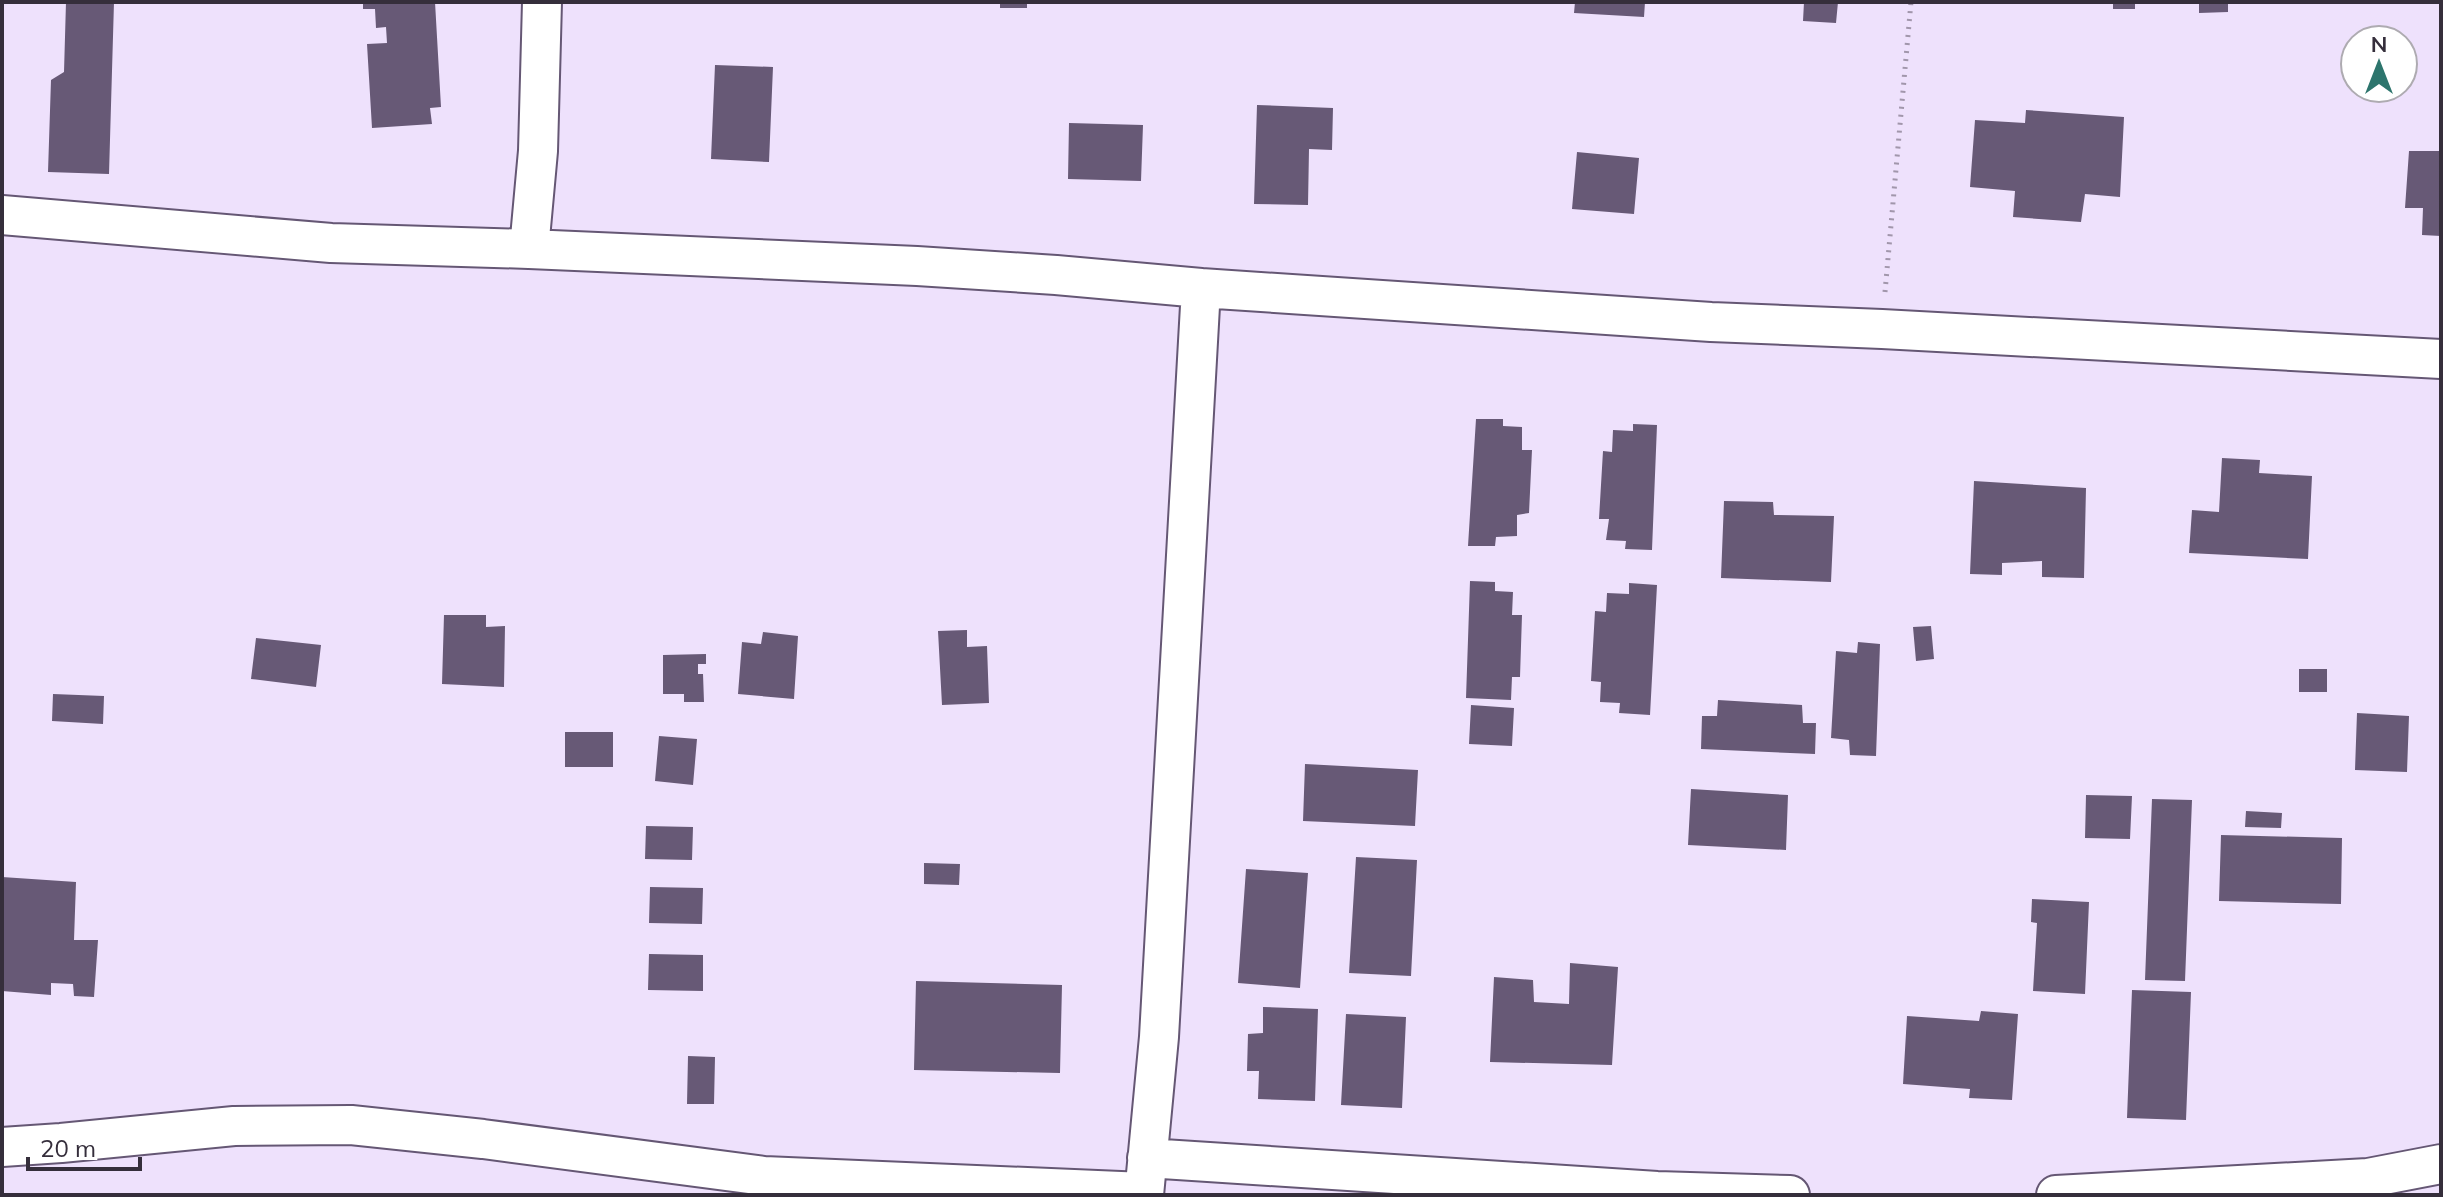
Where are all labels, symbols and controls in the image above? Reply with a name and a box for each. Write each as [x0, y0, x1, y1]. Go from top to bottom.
north arrow [2339, 24, 2419, 104]
text: N [2371, 30, 2387, 58]
scale bar [28, 1121, 140, 1171]
text: 20 m [40, 1133, 96, 1163]

